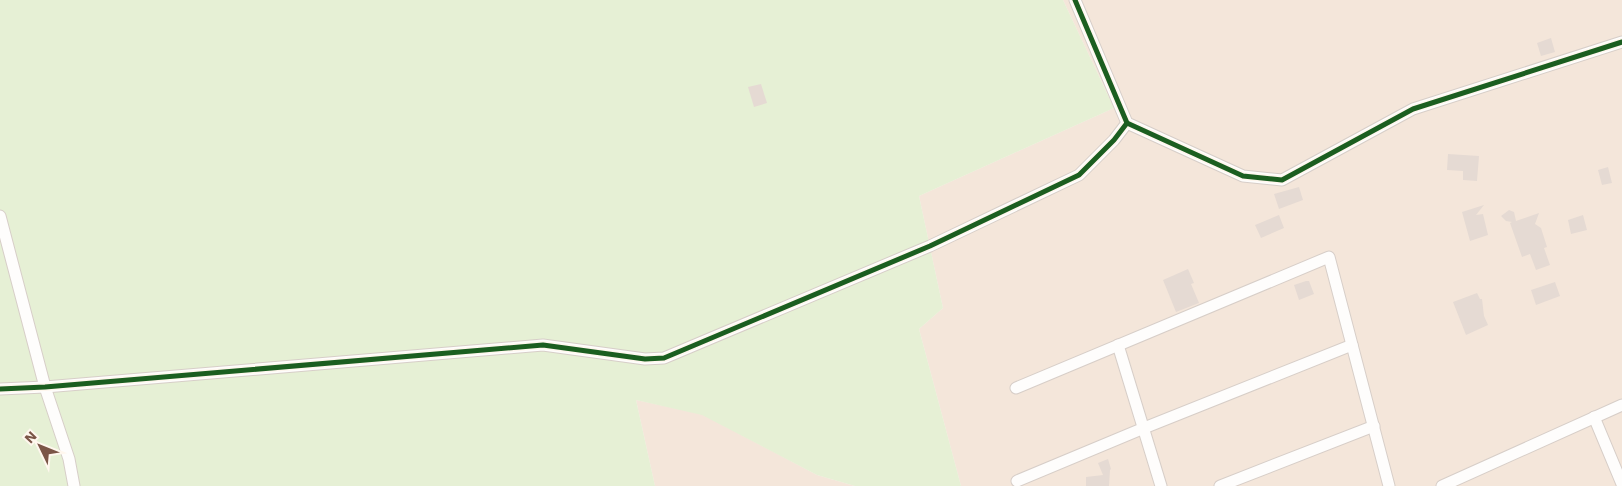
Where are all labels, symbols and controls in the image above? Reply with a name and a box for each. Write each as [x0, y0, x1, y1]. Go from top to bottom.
north arrow [15, 421, 65, 471]
text: N [21, 428, 40, 446]

